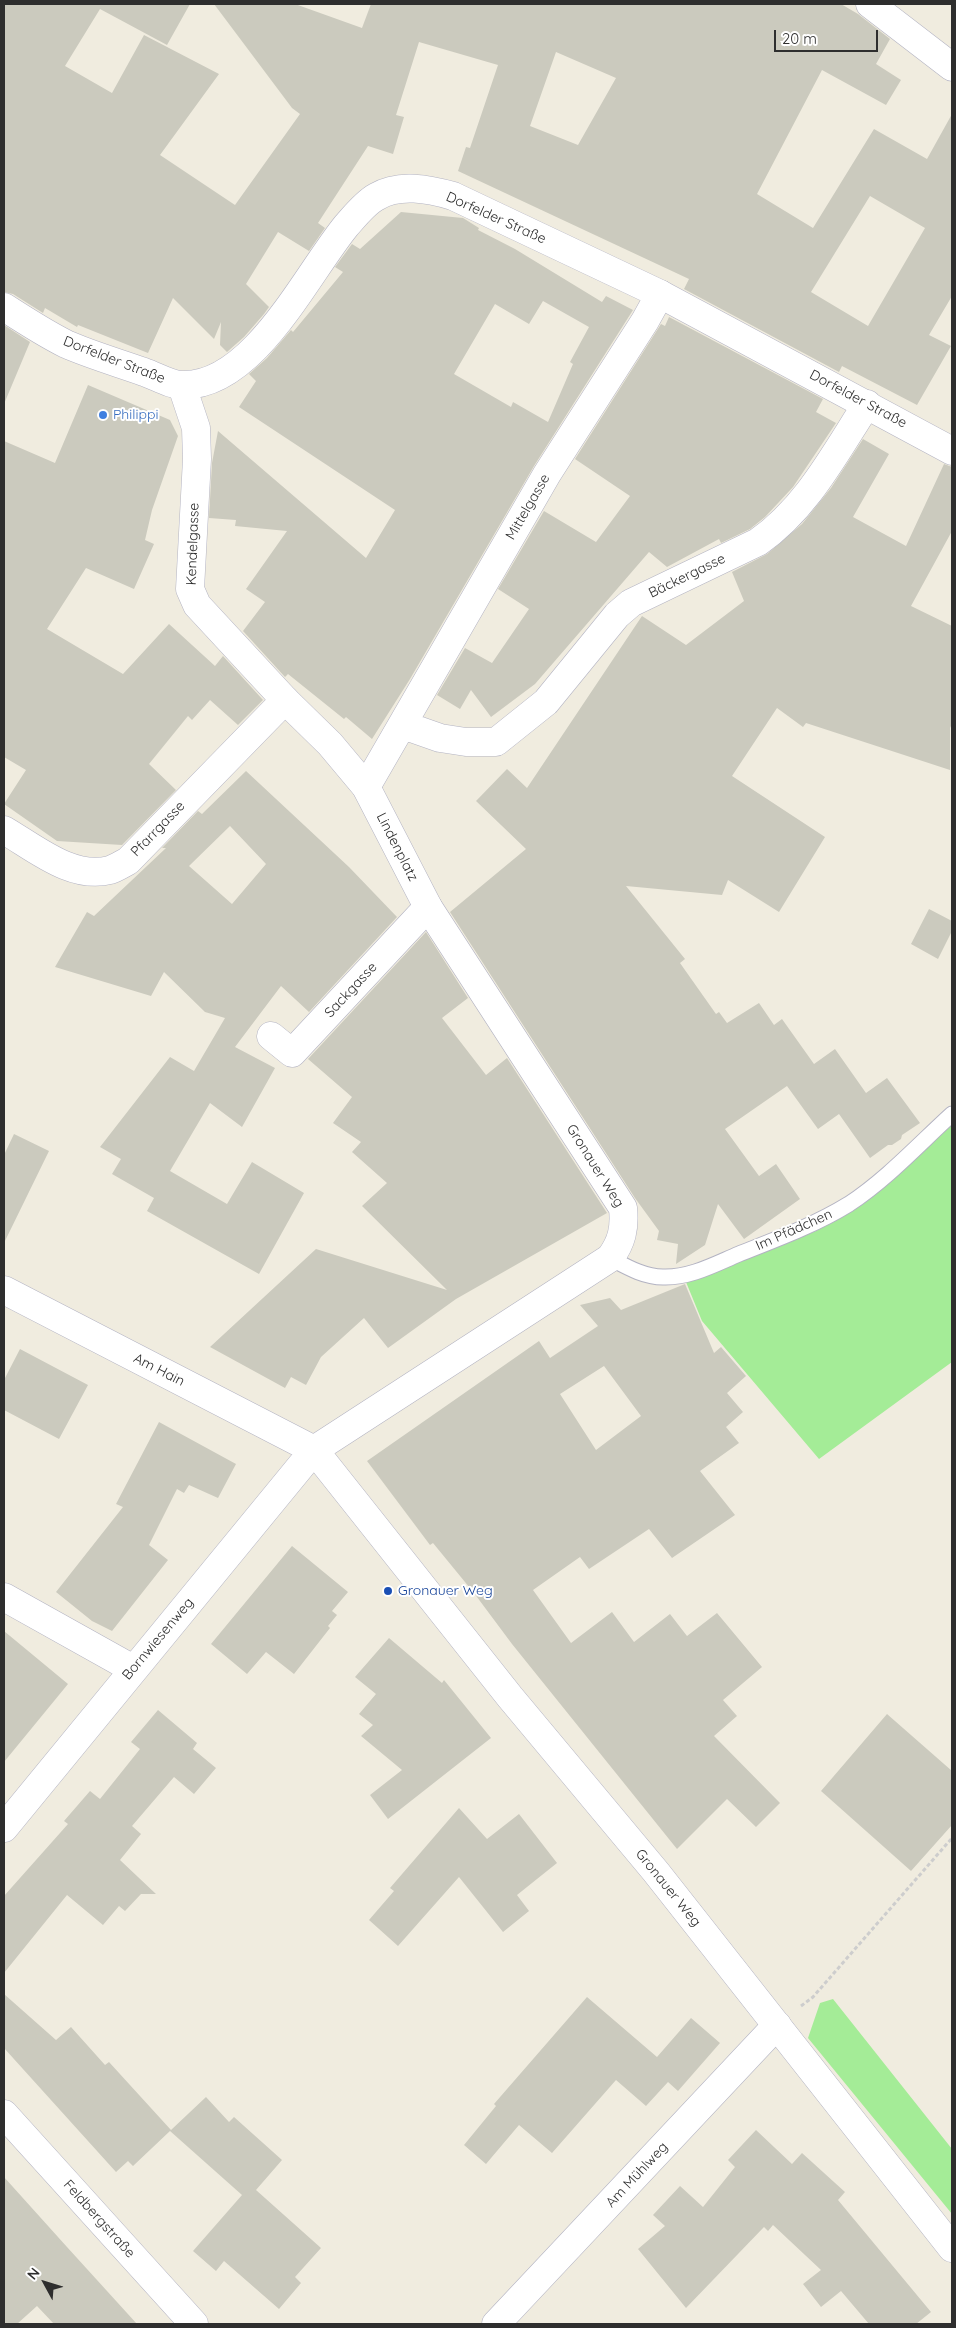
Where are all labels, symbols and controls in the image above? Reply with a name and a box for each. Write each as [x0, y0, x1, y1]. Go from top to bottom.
scale bar [776, 20, 880, 52]
text: 20 m [782, 29, 817, 48]
street label: Dorfelder Straße [443, 188, 549, 248]
street label: Dorfelder Straße [61, 333, 167, 387]
street label: Dorfelder Straße [806, 366, 910, 432]
place label: Philippi [113, 407, 158, 423]
marker: Philippi [97, 409, 109, 421]
street label: Mittelgasse [502, 471, 554, 543]
street label: Kendelgasse [183, 502, 203, 586]
street label: Bäckergasse [646, 550, 728, 602]
street label: Pfarrgasse [127, 798, 189, 860]
street label: Lindenplatz [373, 810, 421, 884]
street label: Sackgasse [321, 959, 381, 1021]
street label: Gronauer Weg [563, 1121, 627, 1211]
street label: Im Pfädchen [753, 1206, 835, 1254]
street label: Am Hain [131, 1350, 187, 1390]
place label: Gronauer Weg [398, 1583, 493, 1599]
marker: Gronauer Weg [382, 1585, 394, 1597]
street label: Bornwiesenweg [119, 1594, 197, 1684]
street label: Gronauer Weg [632, 1846, 704, 1930]
street label: Am Mühlweg [602, 2139, 672, 2211]
street label: Feldbergstraße [60, 2177, 138, 2261]
north arrow [20, 2258, 70, 2308]
text: N [23, 2264, 44, 2283]

